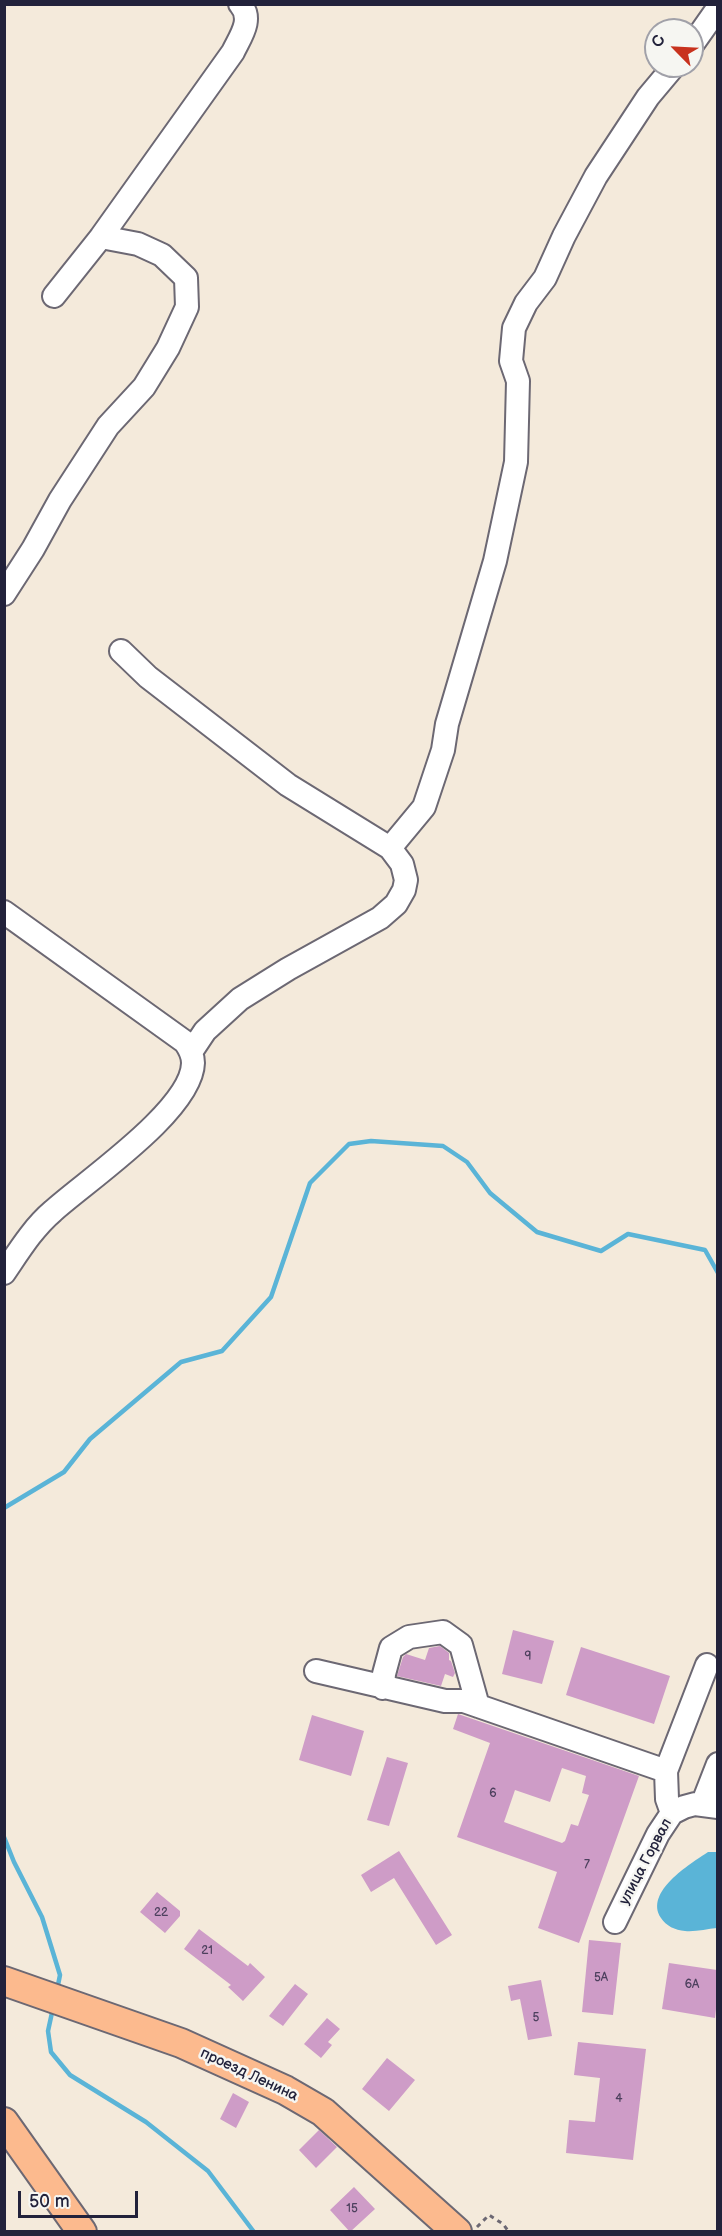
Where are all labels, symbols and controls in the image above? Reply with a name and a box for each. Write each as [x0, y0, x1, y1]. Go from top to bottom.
north arrow [644, 18, 704, 78]
text: С [648, 32, 670, 50]
house number: 9 [525, 1650, 531, 1664]
house number: 6 [489, 1787, 497, 1801]
street label: улица Горвал [616, 1816, 676, 1908]
house number: 7 [584, 1858, 590, 1872]
house number: 22 [154, 1906, 168, 1920]
house number: 21 [201, 1944, 213, 1958]
house number: 5А [594, 1971, 608, 1985]
house number: 6А [685, 1978, 699, 1992]
house number: 5 [533, 2011, 539, 2025]
street label: проезд Ленина [197, 2044, 301, 2106]
house number: 4 [615, 2092, 623, 2106]
scale bar [21, 2179, 141, 2217]
text: 50 m [29, 2191, 70, 2212]
house number: 15 [346, 2202, 358, 2216]

